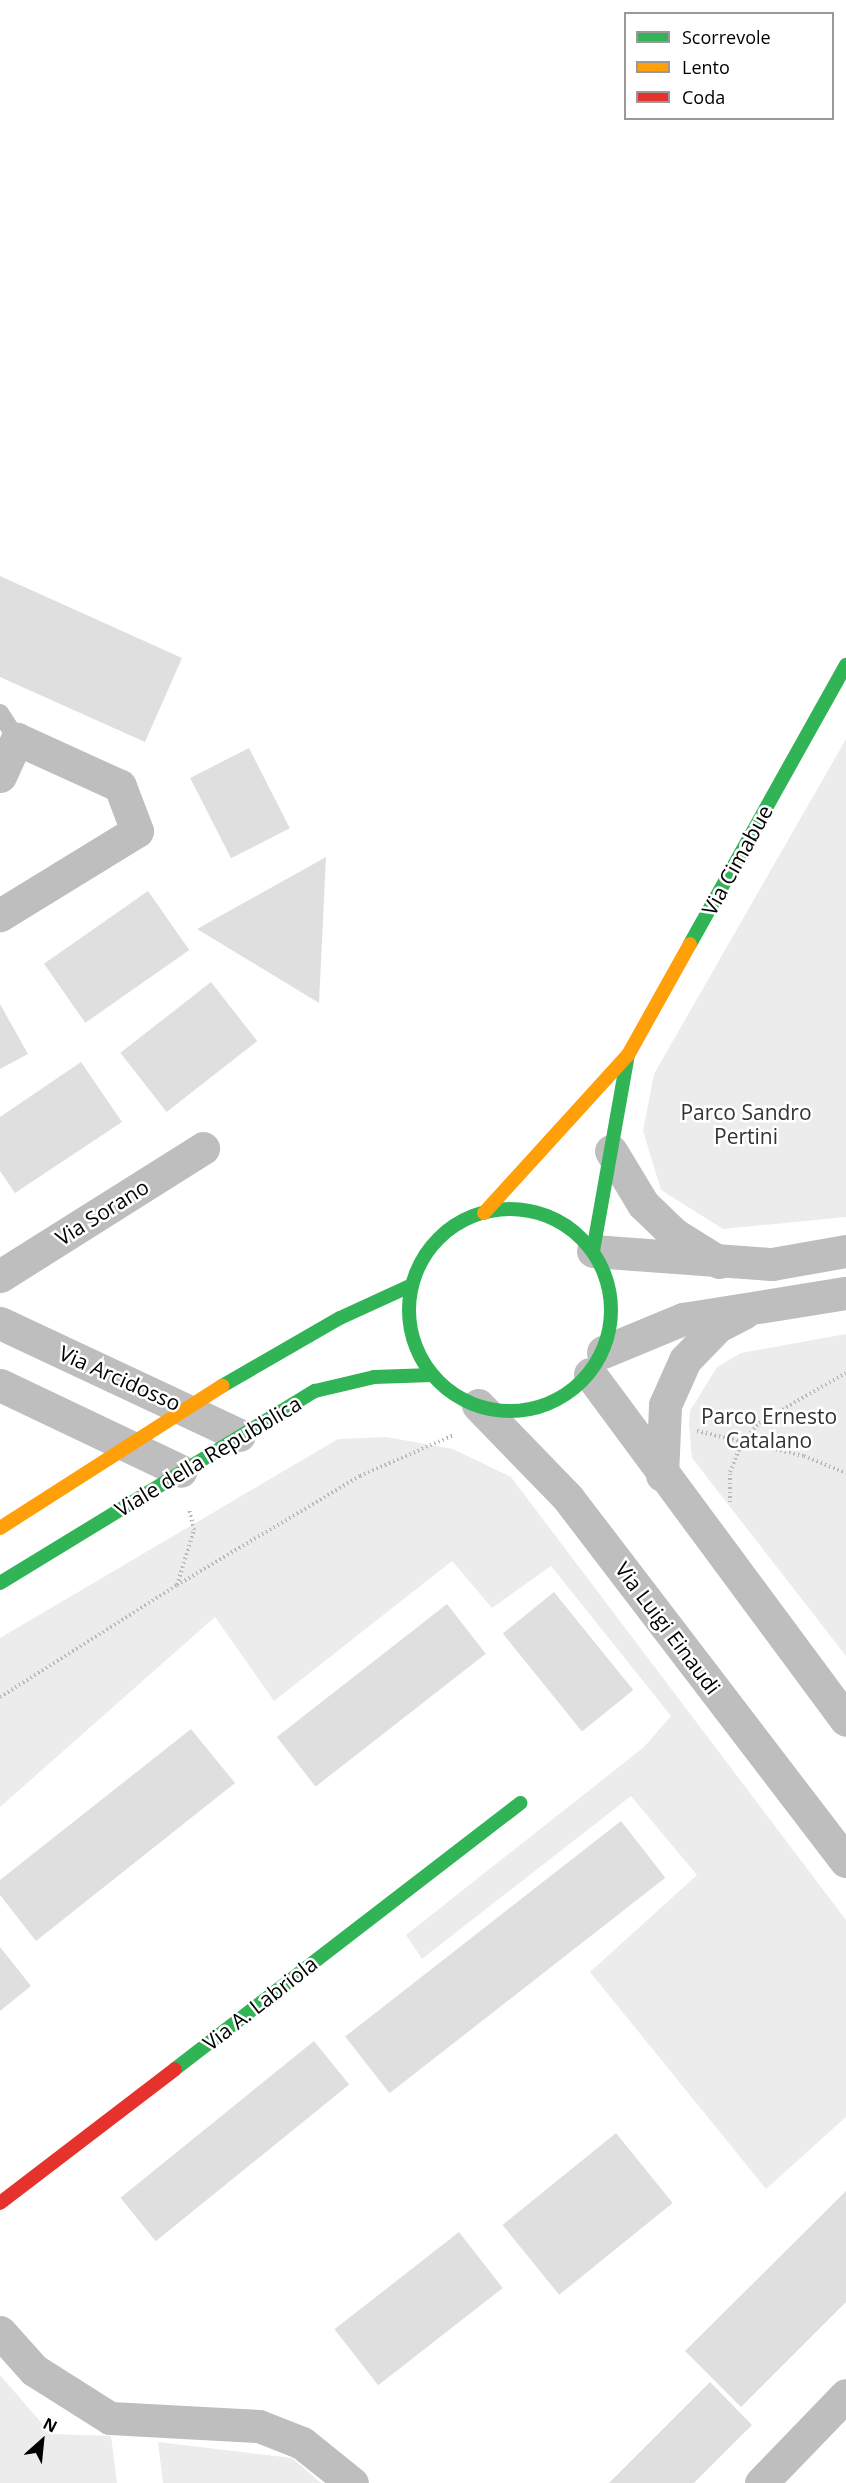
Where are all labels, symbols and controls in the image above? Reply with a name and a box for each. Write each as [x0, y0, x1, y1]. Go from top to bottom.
legend [624, 12, 834, 120]
text: Scorrevole [682, 25, 771, 49]
text: Lento [682, 55, 730, 79]
text: Coda [682, 85, 725, 109]
street label: Via Cimabue [696, 800, 778, 920]
park label: Parco Sandro Pertini [680, 1099, 812, 1149]
street label: Via Sorano [51, 1174, 153, 1250]
street label: Via Arcidosso [55, 1340, 185, 1416]
street label: Viale della Repubblica [110, 1390, 306, 1522]
park label: Parco Ernesto Catalano [701, 1403, 837, 1453]
street label: Via Luigi Einaudi [610, 1557, 726, 1699]
street label: Via A. Labriola [198, 1951, 322, 2055]
north arrow [12, 2411, 72, 2471]
text: N [39, 2412, 61, 2438]

